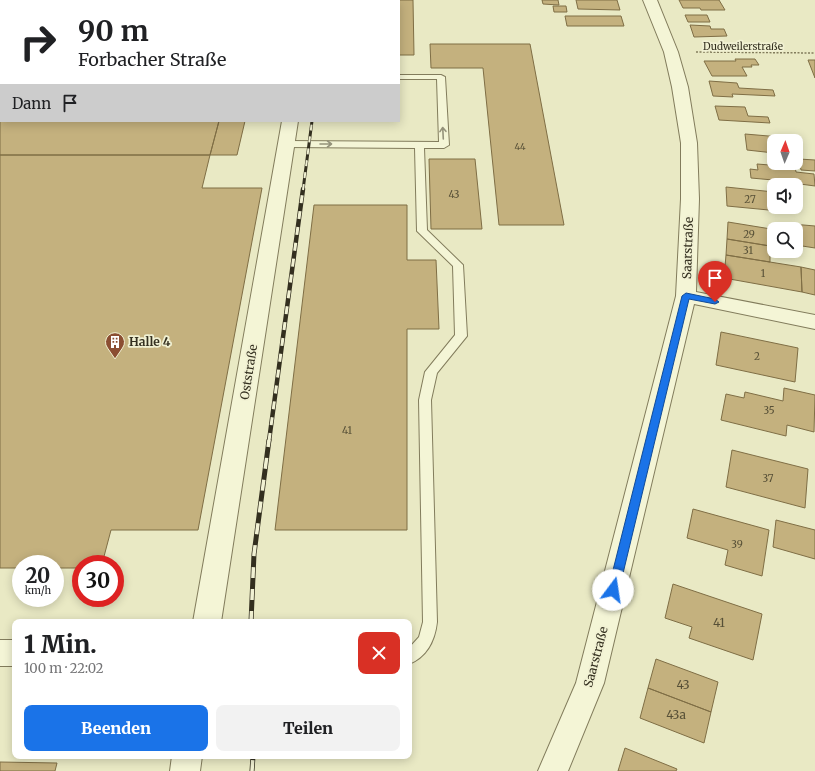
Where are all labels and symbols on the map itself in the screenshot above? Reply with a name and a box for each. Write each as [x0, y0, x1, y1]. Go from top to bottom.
street label: Dudweilerstraße [703, 40, 783, 53]
one-way arrow [440, 127, 447, 140]
north arrow [767, 134, 803, 170]
one-way arrow [319, 140, 332, 148]
house number: 44 [514, 141, 526, 152]
house number: 43 [448, 188, 460, 201]
house number: 27 [744, 193, 756, 206]
street label: Saarstraße [679, 217, 696, 279]
house number: 29 [743, 228, 755, 241]
house number: 31 [743, 244, 753, 257]
pin [698, 261, 732, 302]
house number: 1 [761, 267, 766, 280]
building icon: Halle 4 [104, 331, 126, 359]
place label: Halle 4 [129, 334, 171, 349]
street label: Oststraße [237, 343, 260, 401]
house number: 2 [754, 350, 760, 363]
house number: 35 [763, 404, 775, 417]
house number: 41 [342, 424, 352, 437]
house number: 37 [762, 472, 774, 485]
house number: 39 [731, 538, 743, 551]
speed limit sign: 30 [72, 555, 124, 607]
position arrow [592, 569, 634, 611]
house number: 41 [713, 615, 726, 630]
street label: Saarstraße [580, 625, 611, 689]
house number: 43 [676, 677, 690, 692]
house number: 43a [666, 707, 686, 722]

